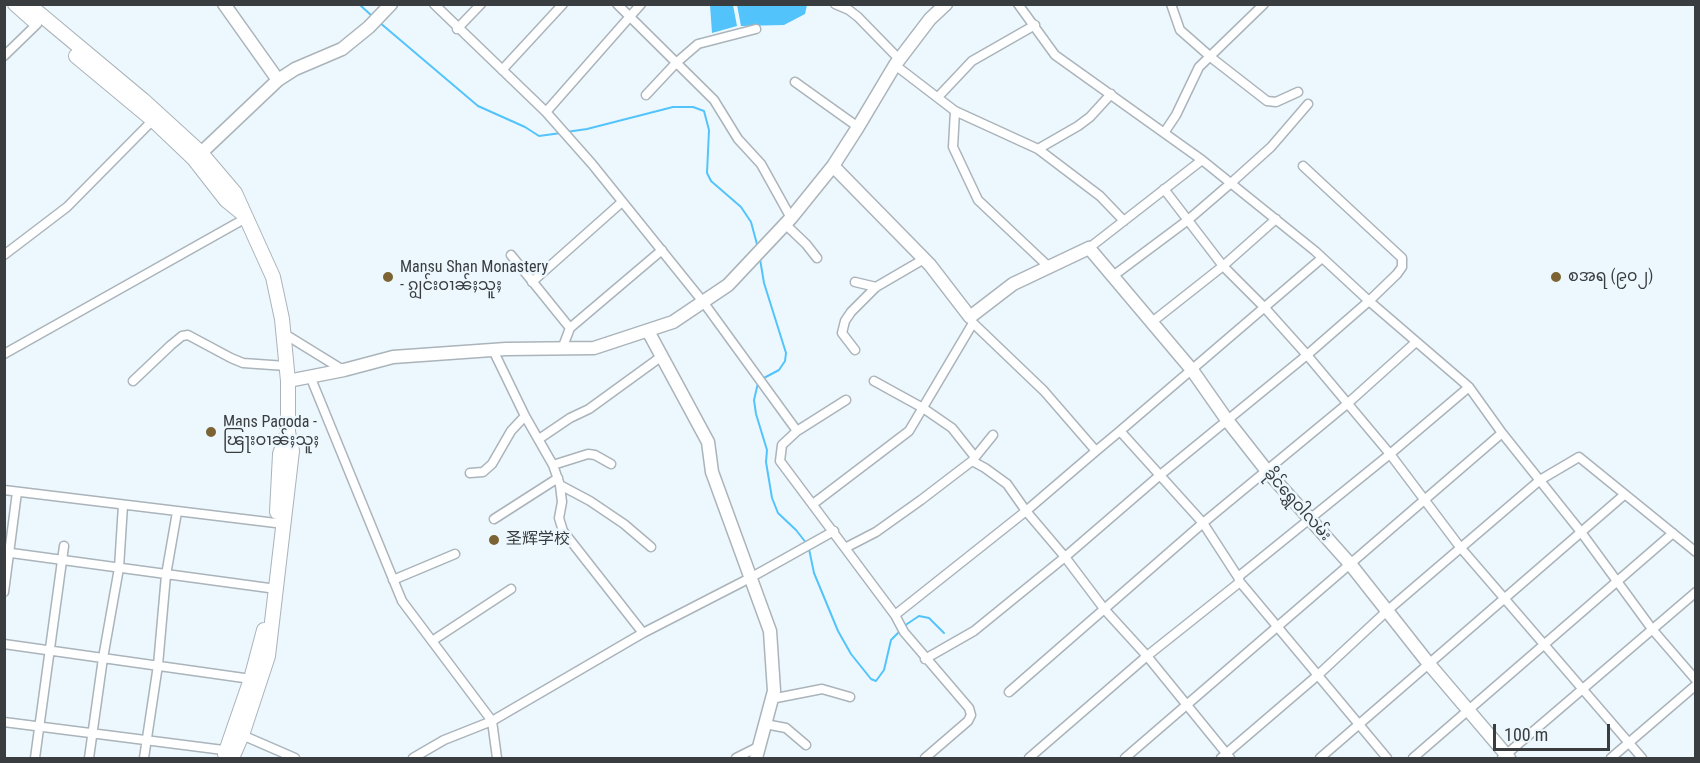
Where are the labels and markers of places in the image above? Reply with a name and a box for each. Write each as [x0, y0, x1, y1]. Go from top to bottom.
place label: Mansu Shan Monastery - ၵျွင်းဝၢၼ်ႈသူႈ [400, 258, 548, 296]
place label: စအရ (၉၀၂) [1568, 267, 1653, 287]
marker: Mansu Shan Monastery - ၵျွင်းဝၢၼ်ႈသူႈ [381, 270, 395, 284]
marker: စအရ (၉၀၂) [1549, 270, 1563, 284]
place label: Mans Pagoda - ၽြႃးဝၢၼ်ႈသူႈ [223, 413, 319, 451]
marker: Mans Pagoda - ၽြႃးဝၢၼ်ႈသူႈ [204, 425, 218, 439]
place label: 圣辉学校 [506, 530, 570, 550]
marker: 圣辉学校 [487, 533, 501, 547]

